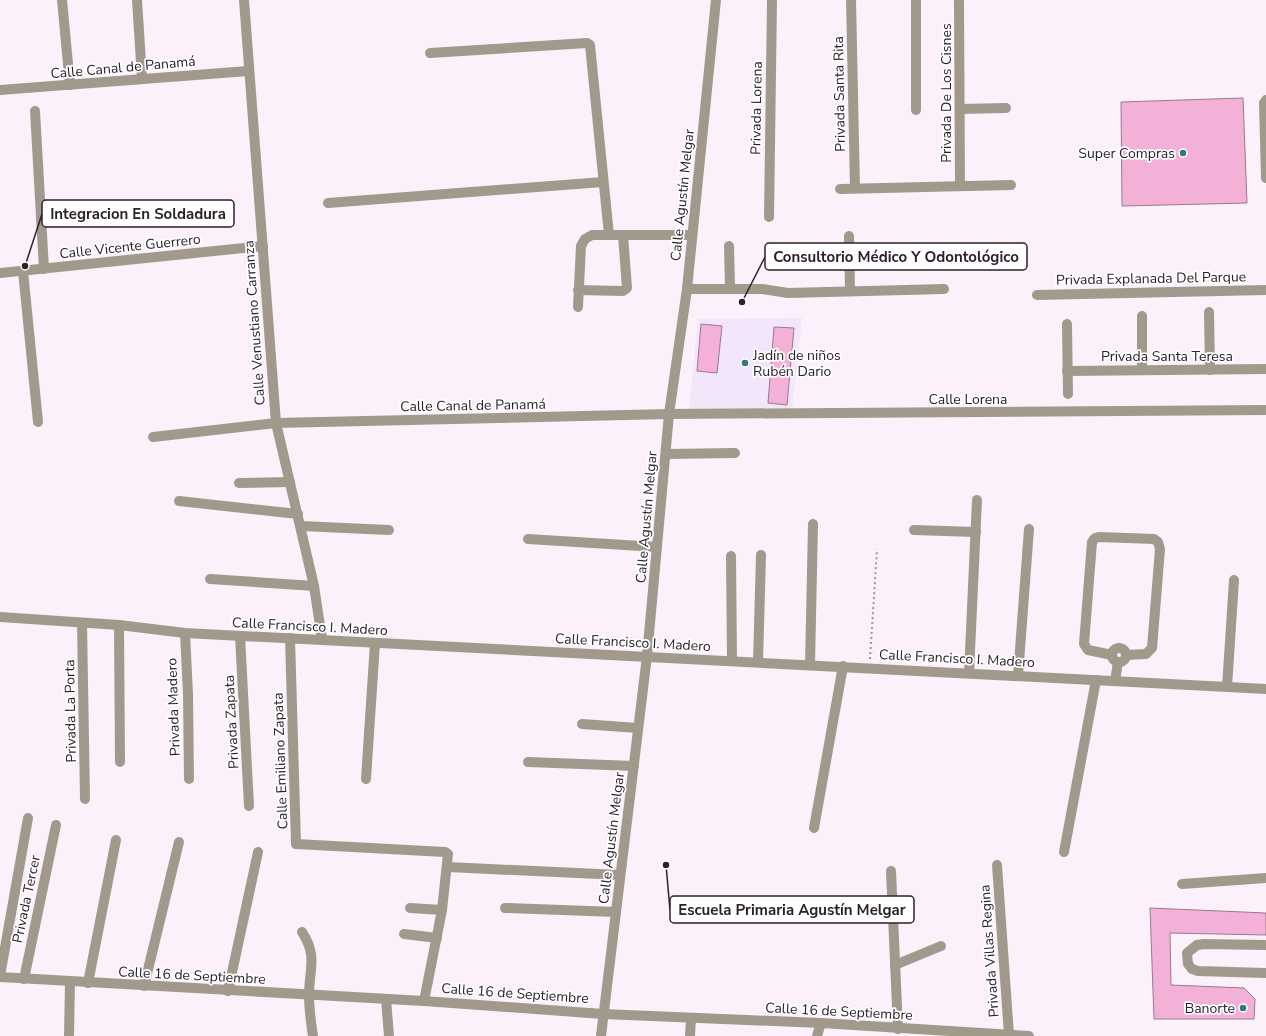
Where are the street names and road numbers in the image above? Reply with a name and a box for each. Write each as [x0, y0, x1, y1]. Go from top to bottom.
street label: Privada De Los Cisnes [937, 23, 956, 163]
street label: Privada Santa Rita [829, 36, 850, 152]
street label: Calle Canal de Panamá [50, 52, 196, 83]
street label: Privada Lorena [746, 61, 767, 155]
street label: Calle Agustín Melgar [666, 128, 699, 262]
street label: Calle Vicente Guerrero [58, 230, 202, 263]
street label: Calle Venustiano Carranza [239, 240, 270, 406]
street label: Privada Explanada Del Parque [1056, 267, 1246, 290]
street label: Privada Santa Teresa [1101, 347, 1233, 366]
street label: Calle Lorena [929, 390, 1007, 409]
street label: Calle Canal de Panamá [400, 395, 546, 416]
street label: Calle Agustín Melgar [631, 450, 662, 584]
street label: Calle Francisco I. Madero [232, 613, 389, 640]
street label: Calle Francisco I. Madero [555, 629, 712, 656]
street label: Calle Francisco I. Madero [879, 645, 1036, 672]
street label: Privada Madero [162, 657, 185, 756]
street label: Privada La Porta [60, 659, 81, 763]
street label: Privada Zapata [220, 674, 243, 769]
street label: Calle Emiliano Zapata [269, 692, 292, 830]
street label: Calle Agustín Melgar [594, 771, 629, 905]
street label: Privada Tercer [8, 854, 45, 945]
street label: Privada Villas Regina [975, 884, 1004, 1018]
street label: Calle 16 de Septiembre [118, 962, 266, 989]
street label: Calle 16 de Septiembre [441, 979, 589, 1008]
street label: Calle 16 de Septiembre [765, 998, 913, 1025]

